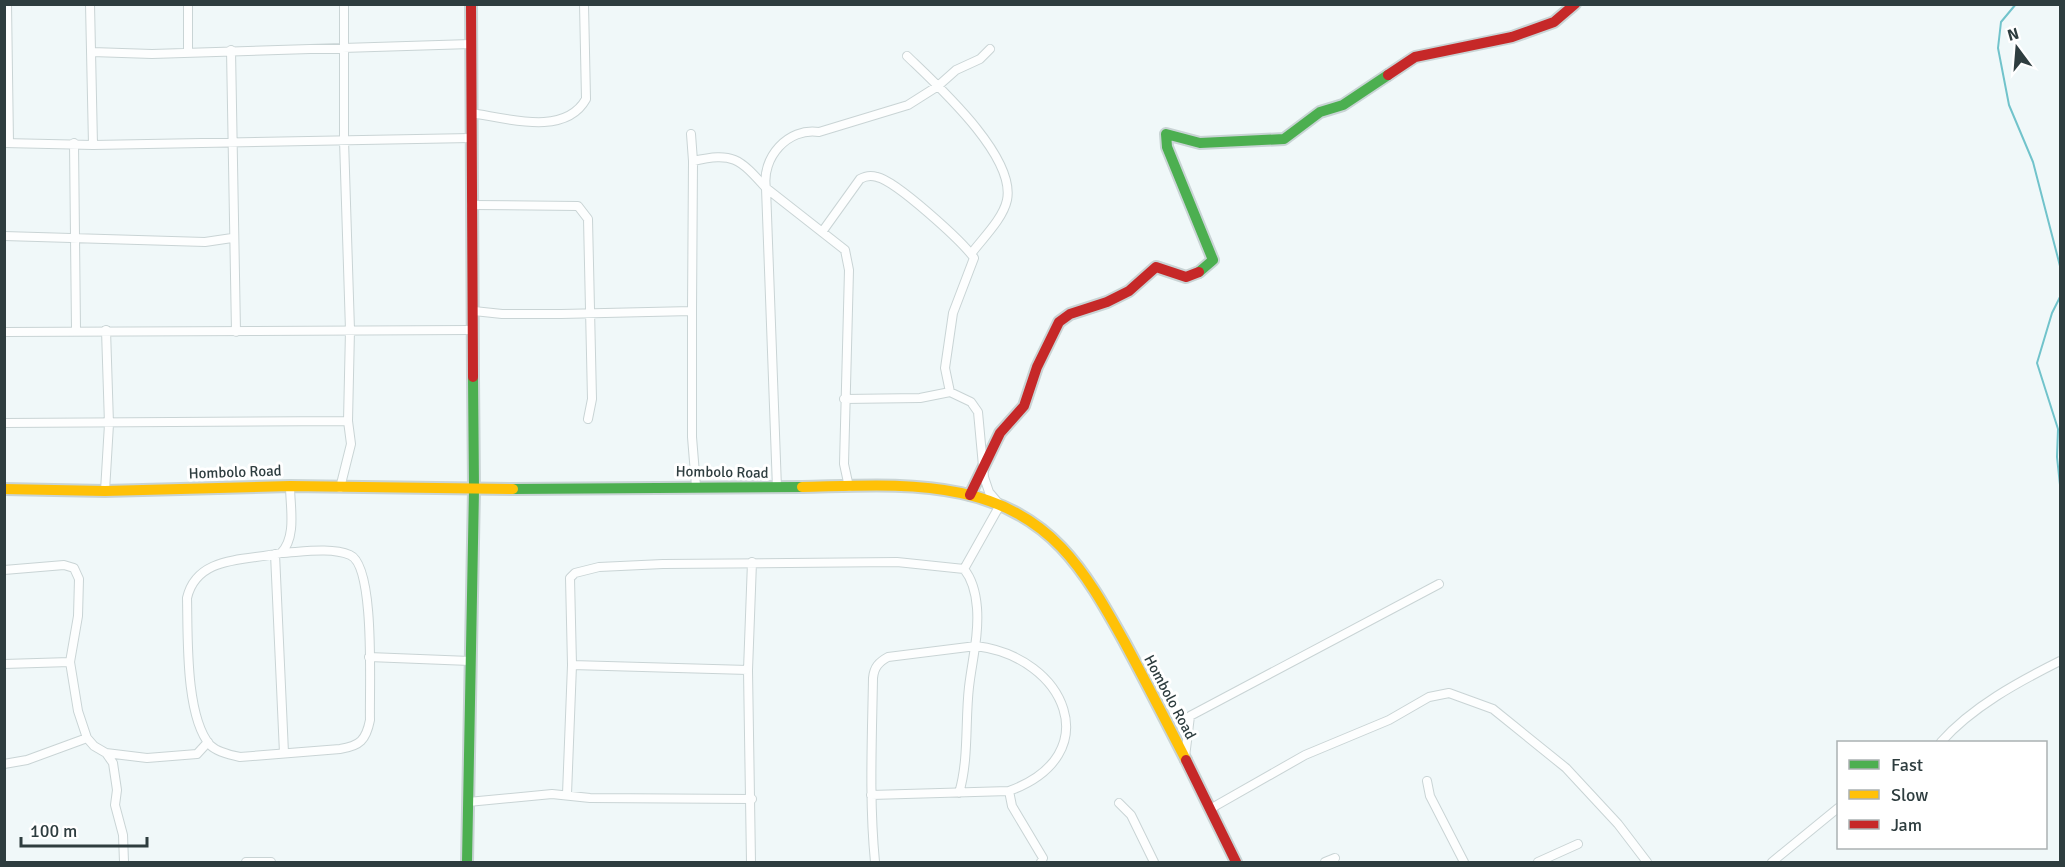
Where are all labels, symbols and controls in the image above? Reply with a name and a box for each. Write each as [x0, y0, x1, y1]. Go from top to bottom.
north arrow [1987, 18, 2047, 78]
text: N [2005, 23, 2021, 46]
street label: Hombolo Road [188, 461, 282, 483]
street label: Hombolo Road [675, 462, 769, 482]
street label: Hombolo Road [1140, 652, 1200, 742]
legend [1837, 741, 2047, 849]
text: Fast [1891, 754, 1923, 776]
text: Slow [1891, 784, 1928, 806]
scale bar [21, 810, 147, 848]
text: Jam [1891, 814, 1922, 836]
text: 100 m [30, 820, 77, 842]

